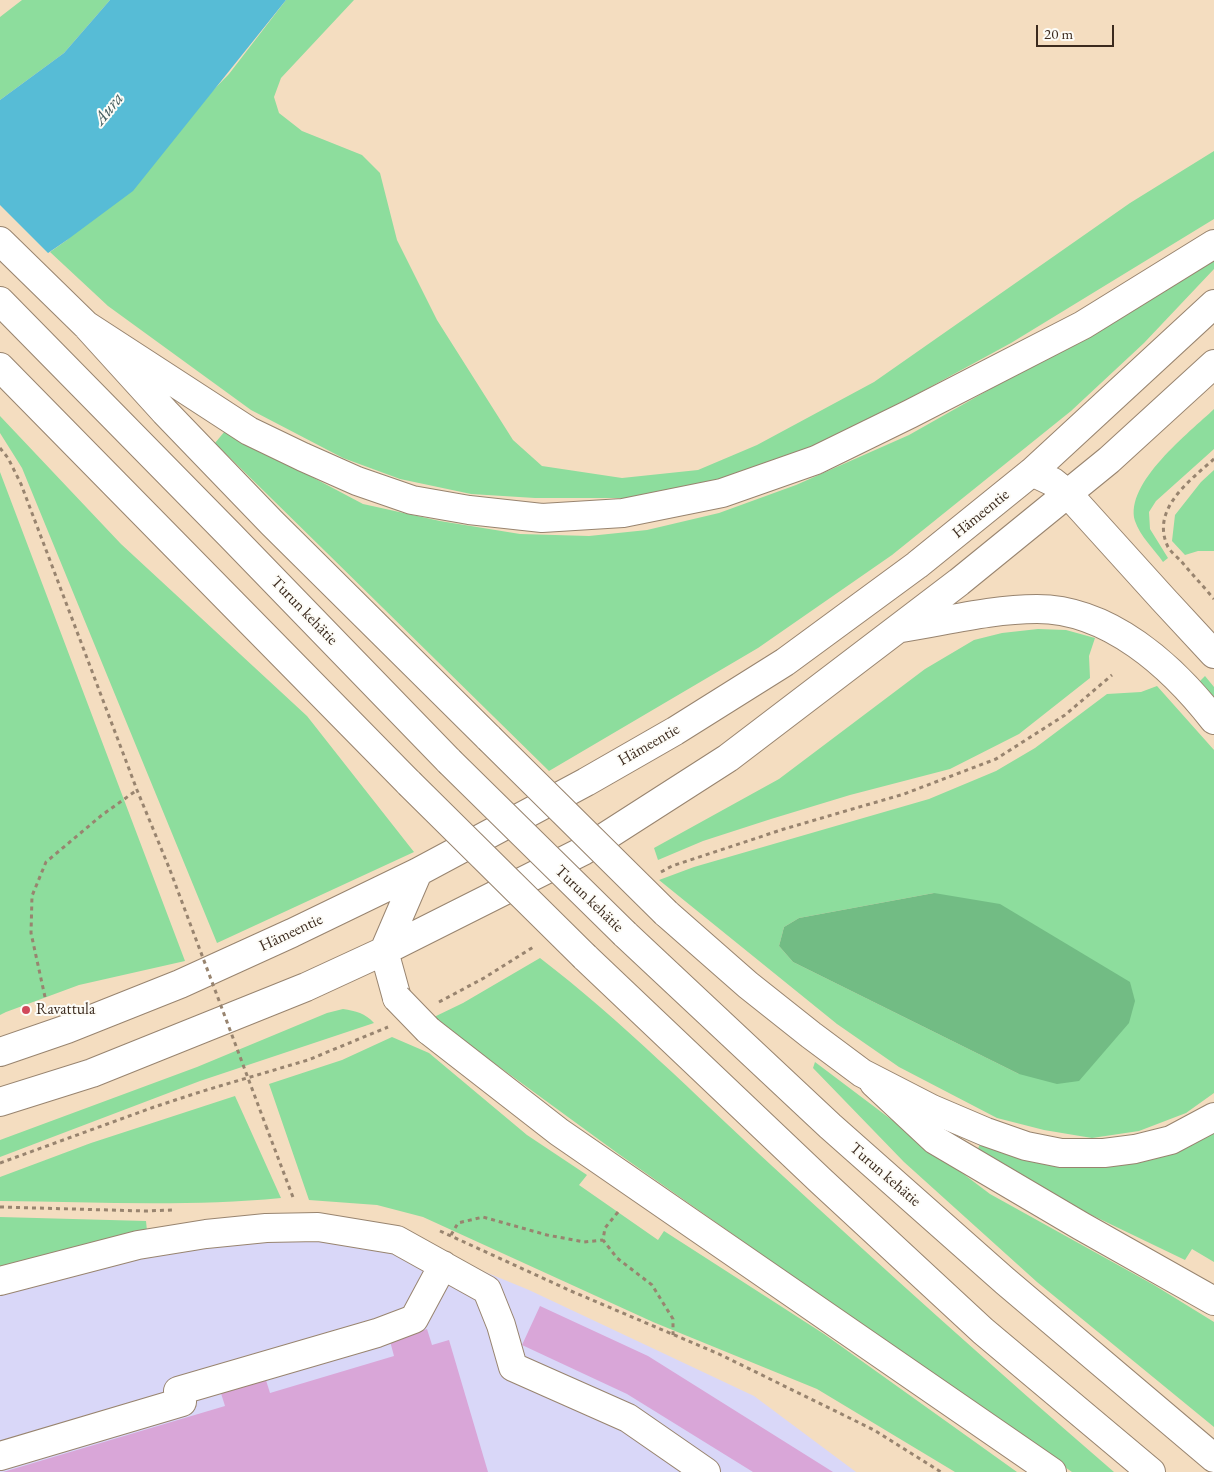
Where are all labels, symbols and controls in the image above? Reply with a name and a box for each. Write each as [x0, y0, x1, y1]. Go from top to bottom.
scale bar [1039, 15, 1116, 47]
text: 20 m [1044, 24, 1073, 43]
water label: Aura [89, 88, 129, 130]
street label: Hämeentie [949, 485, 1013, 543]
street label: Turun kehätie [266, 573, 342, 649]
street label: Hämeentie [615, 720, 683, 770]
street label: Turun kehätie [551, 861, 627, 937]
street label: Hämeentie [256, 910, 326, 956]
place label: Ravattula [36, 1000, 95, 1020]
marker: Ravattula [20, 1004, 32, 1016]
street label: Turun kehätie [845, 1139, 925, 1211]

